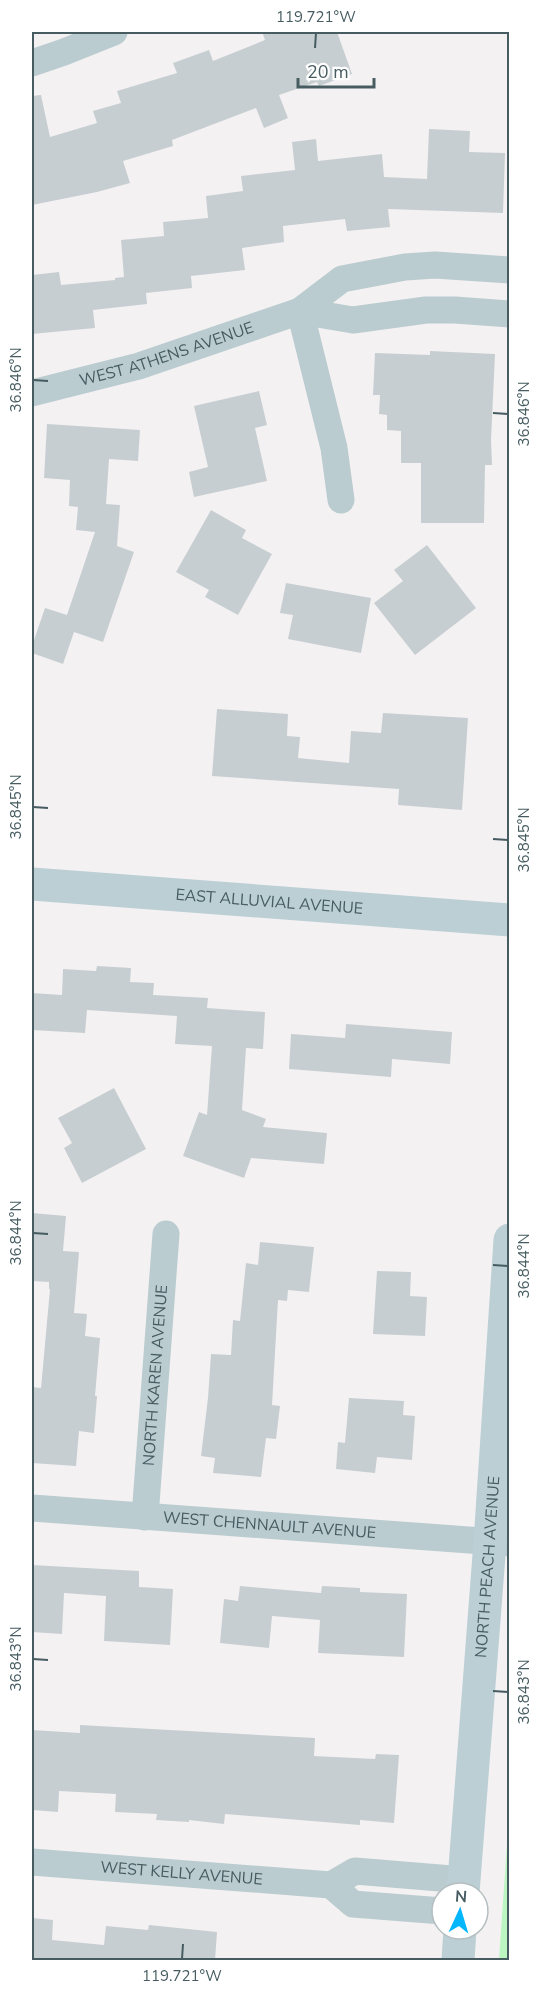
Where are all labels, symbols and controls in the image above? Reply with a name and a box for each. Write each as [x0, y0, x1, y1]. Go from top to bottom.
text: 119.721°W [276, 7, 356, 27]
scale bar [298, 51, 374, 89]
text: 20 m [307, 60, 349, 84]
street label: WEST ATHENS AVENUE [77, 317, 257, 392]
text: 36.846°N [6, 347, 26, 413]
text: 36.846°N [514, 381, 534, 447]
text: 36.845°N [6, 774, 26, 840]
text: 36.845°N [514, 807, 534, 873]
street label: EAST ALLUVIAL AVENUE [175, 884, 364, 920]
text: 36.844°N [6, 1200, 26, 1266]
text: 36.844°N [514, 1233, 534, 1299]
street label: NORTH KAREN AVENUE [138, 1284, 173, 1467]
street label: NORTH PEACH AVENUE [470, 1475, 505, 1659]
street label: WEST CHENNAULT AVENUE [162, 1507, 377, 1544]
text: 36.843°N [6, 1626, 26, 1692]
text: 36.843°N [514, 1659, 534, 1725]
street label: WEST KELLY AVENUE [100, 1856, 264, 1891]
north arrow [430, 1881, 490, 1941]
text: N [454, 1886, 468, 1908]
text: 119.721°W [142, 1966, 222, 1986]

